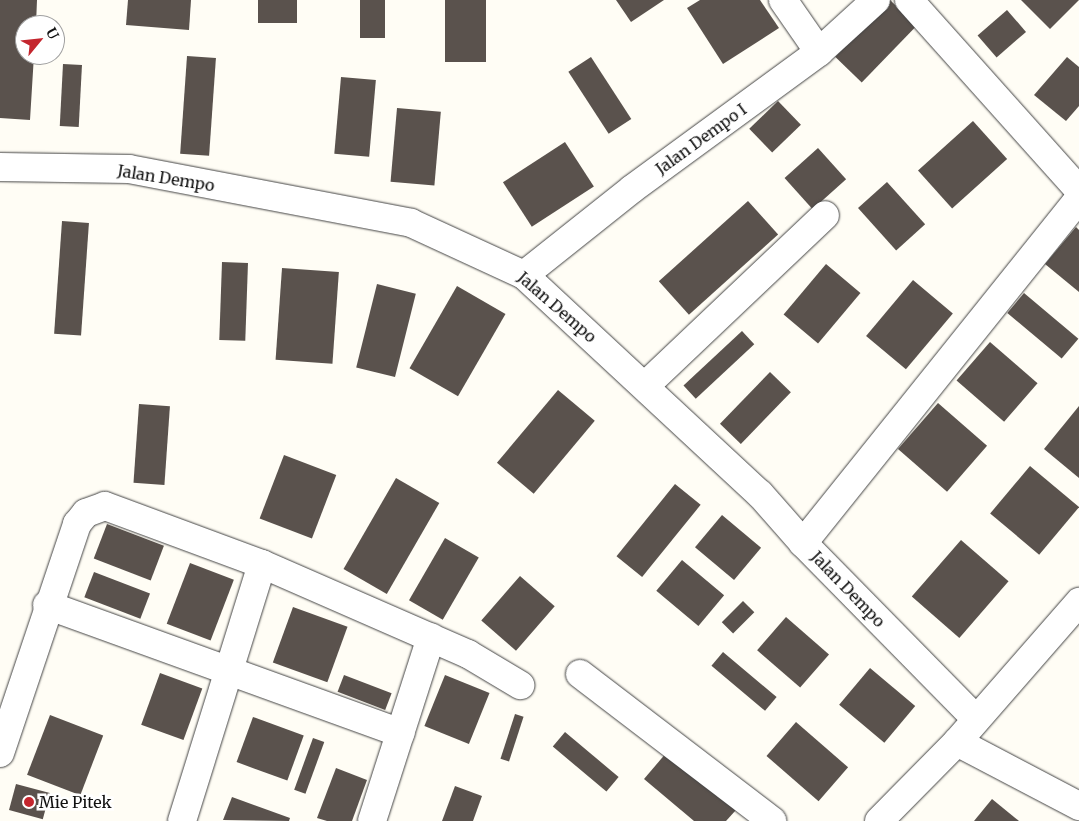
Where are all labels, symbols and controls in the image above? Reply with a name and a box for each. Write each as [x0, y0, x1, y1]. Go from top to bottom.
north arrow [15, 15, 65, 65]
text: U [42, 25, 63, 42]
street label: Jalan Dempo I [652, 100, 750, 178]
street label: Jalan Dempo [116, 161, 216, 195]
street label: Jalan Dempo [514, 268, 600, 346]
street label: Jalan Dempo [807, 547, 889, 631]
place label: Mie Pitek [39, 792, 112, 812]
marker: Mie Pitek [23, 796, 35, 808]

